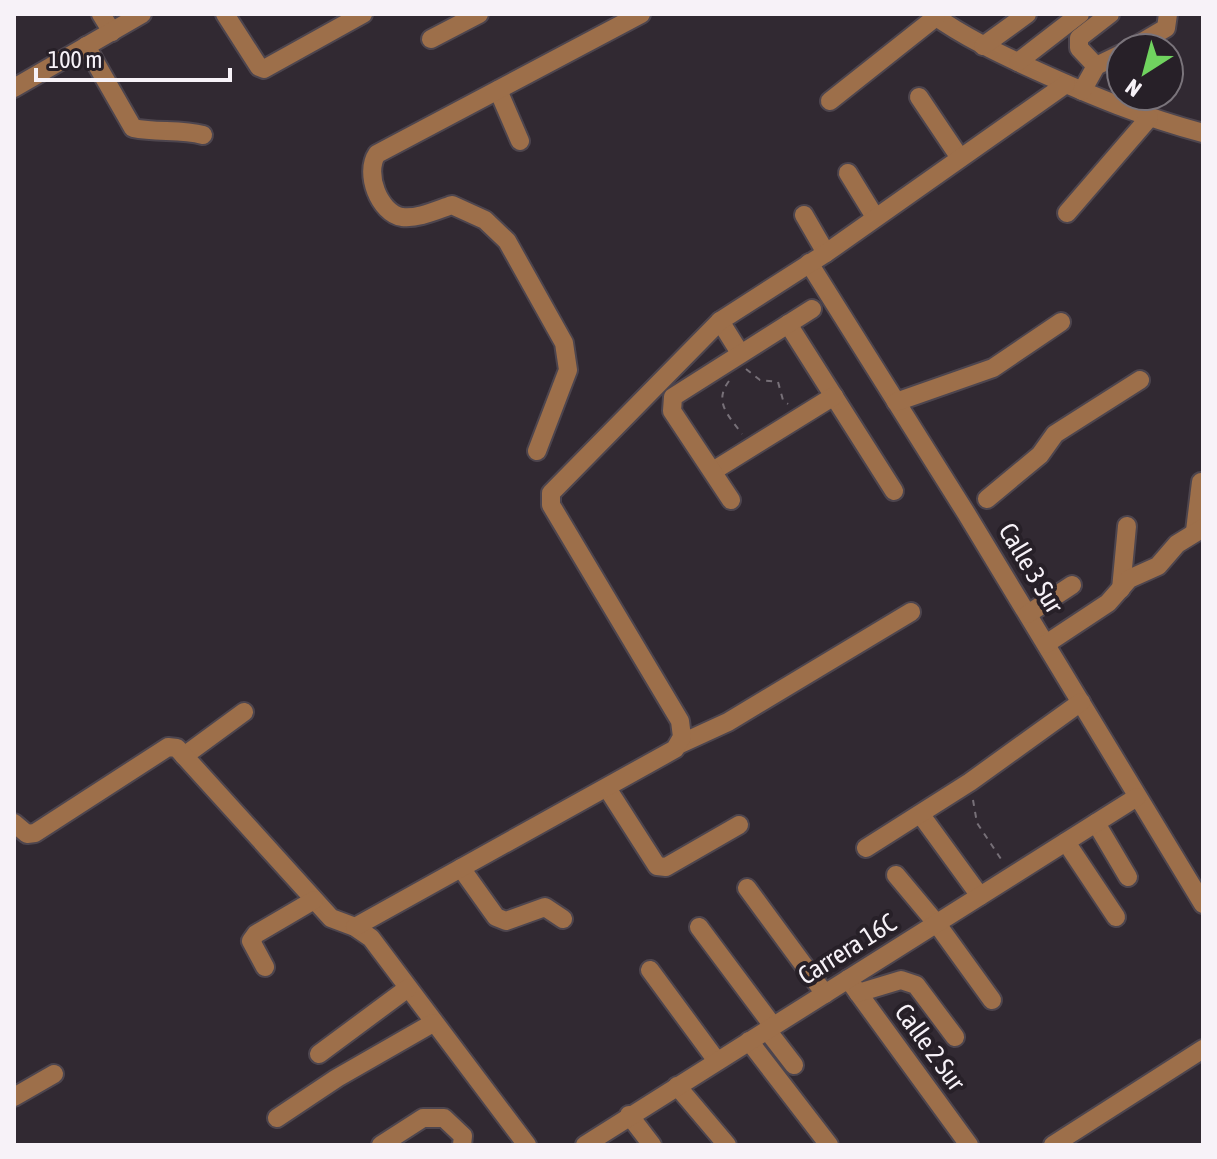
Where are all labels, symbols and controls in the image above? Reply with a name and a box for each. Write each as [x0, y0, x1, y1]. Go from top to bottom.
scale bar [36, 32, 230, 82]
north arrow [1105, 32, 1185, 112]
text: 100 m [48, 46, 102, 73]
text: N [1120, 74, 1146, 103]
street label: Calle 3 Sur [992, 518, 1070, 619]
street label: Carrera 16C [792, 907, 902, 991]
street label: Calle 2 Sur [889, 998, 972, 1096]

